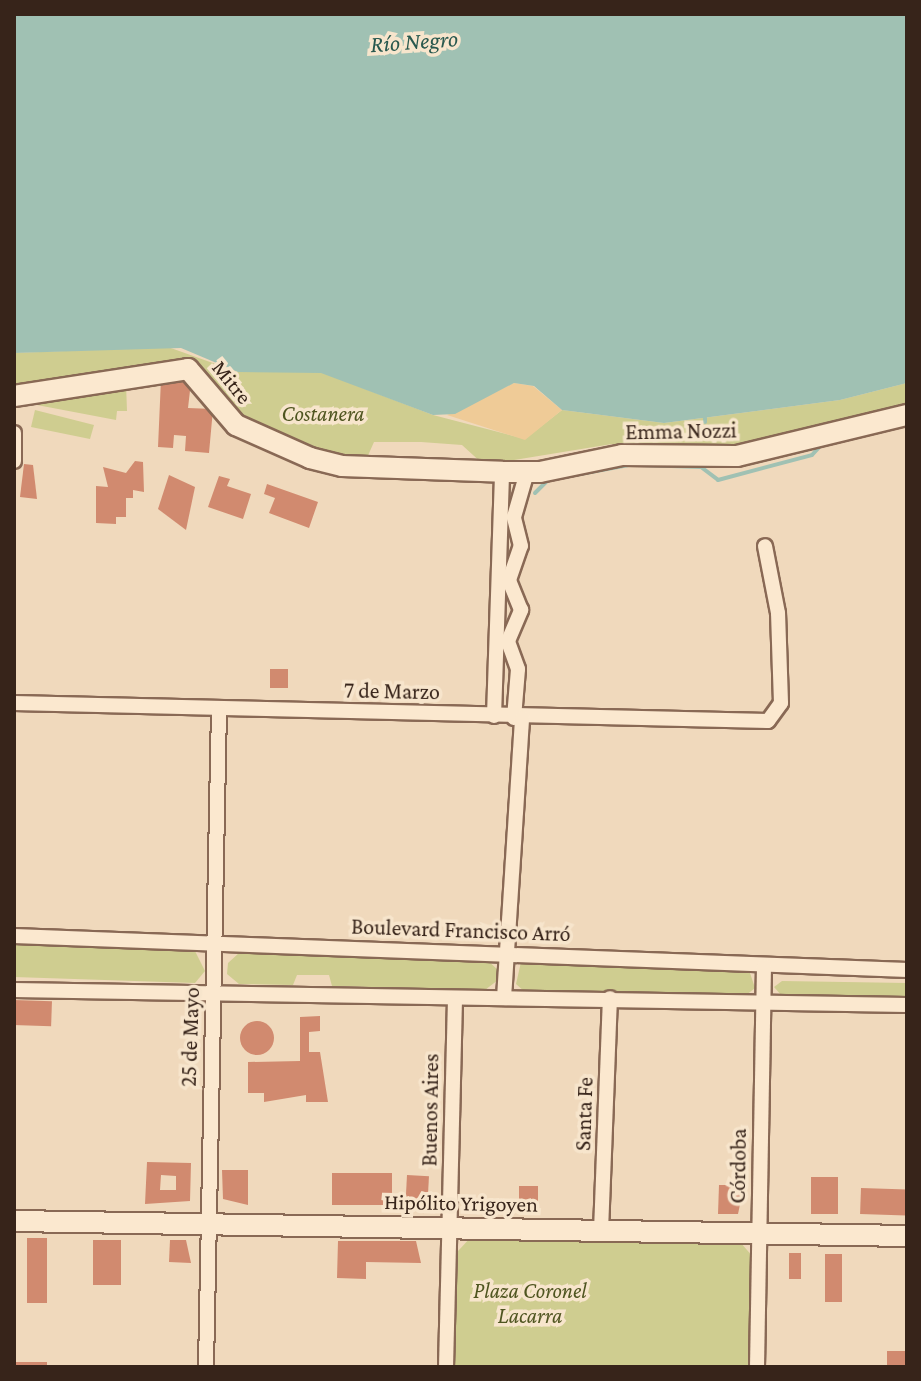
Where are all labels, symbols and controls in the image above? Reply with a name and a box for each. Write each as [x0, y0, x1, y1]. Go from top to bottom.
water label: Río Negro [369, 24, 459, 58]
street label: Mitre [207, 355, 257, 409]
park label: Costanera [282, 401, 364, 427]
street label: Emma Nozzi [625, 417, 737, 445]
street label: 7 de Marzo [344, 677, 440, 705]
street label: Boulevard Francisco Arró [351, 913, 571, 947]
street label: 25 de Mayo [175, 987, 205, 1087]
street label: Buenos Aires [416, 1053, 444, 1167]
street label: Santa Fe [570, 1077, 598, 1151]
street label: Córdoba [724, 1128, 752, 1204]
street label: Hipólito Yrigoyen [384, 1188, 538, 1218]
park label: Plaza Coronel Lacarra [473, 1277, 587, 1328]

